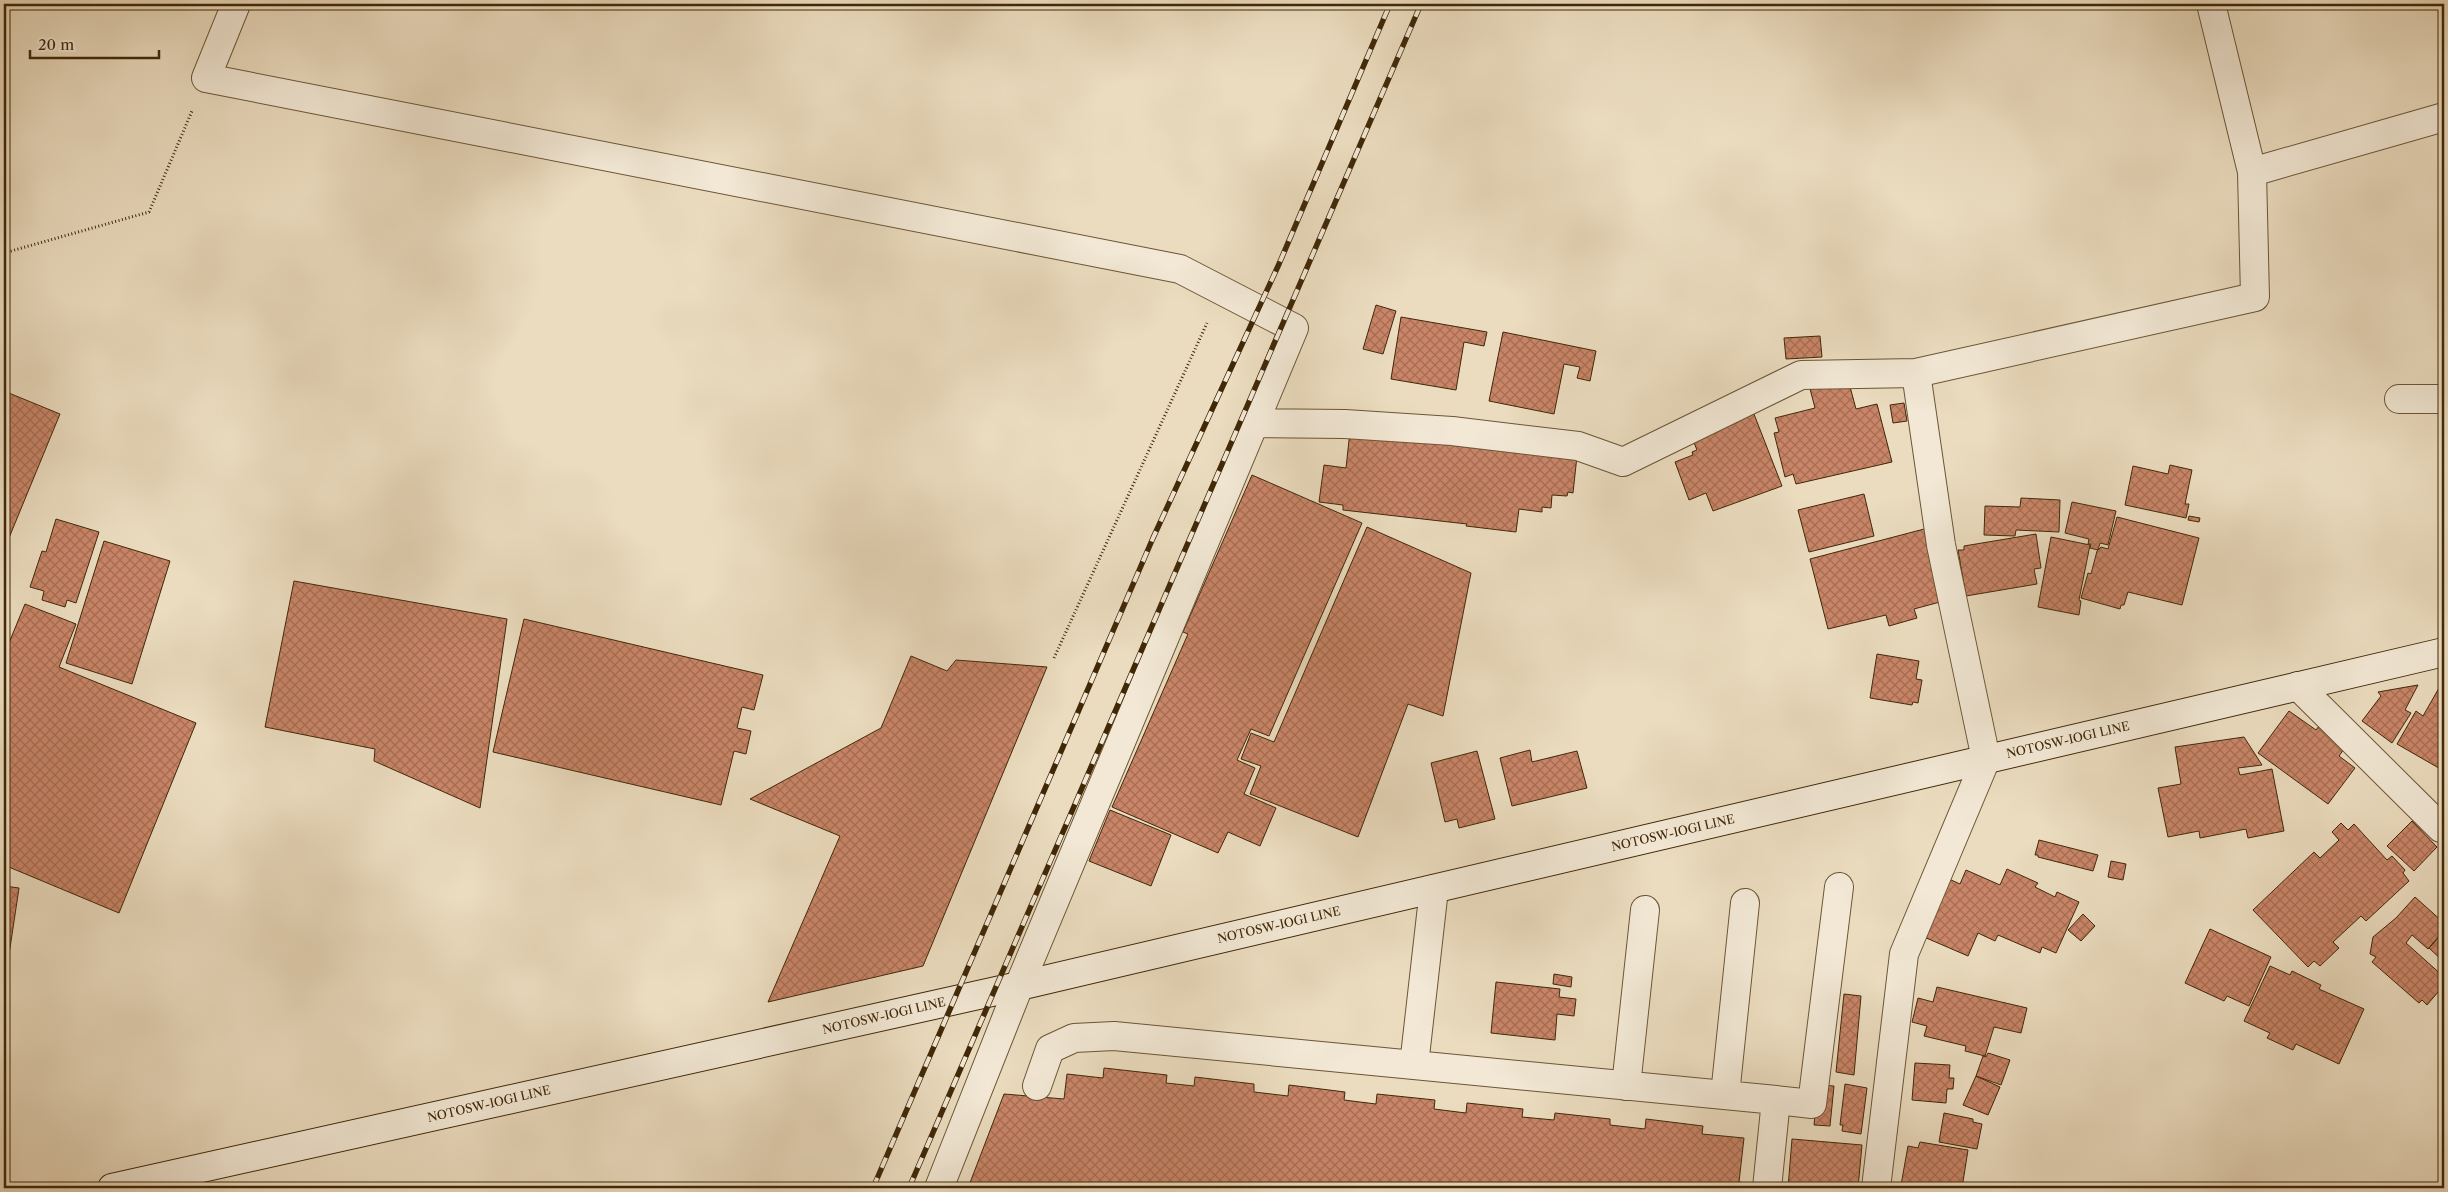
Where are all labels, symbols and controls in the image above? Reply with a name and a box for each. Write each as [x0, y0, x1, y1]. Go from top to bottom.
scale bar [30, 28, 159, 60]
text: 20 m [38, 35, 74, 54]
street label: NOTOSW-IOGI LINE [2005, 718, 2131, 761]
street label: NOTOSW-IOGI LINE [1610, 811, 1736, 854]
street label: NOTOSW-IOGI LINE [1216, 903, 1342, 946]
street label: NOTOSW-IOGI LINE [821, 994, 947, 1037]
street label: NOTOSW-IOGI LINE [426, 1082, 552, 1125]

